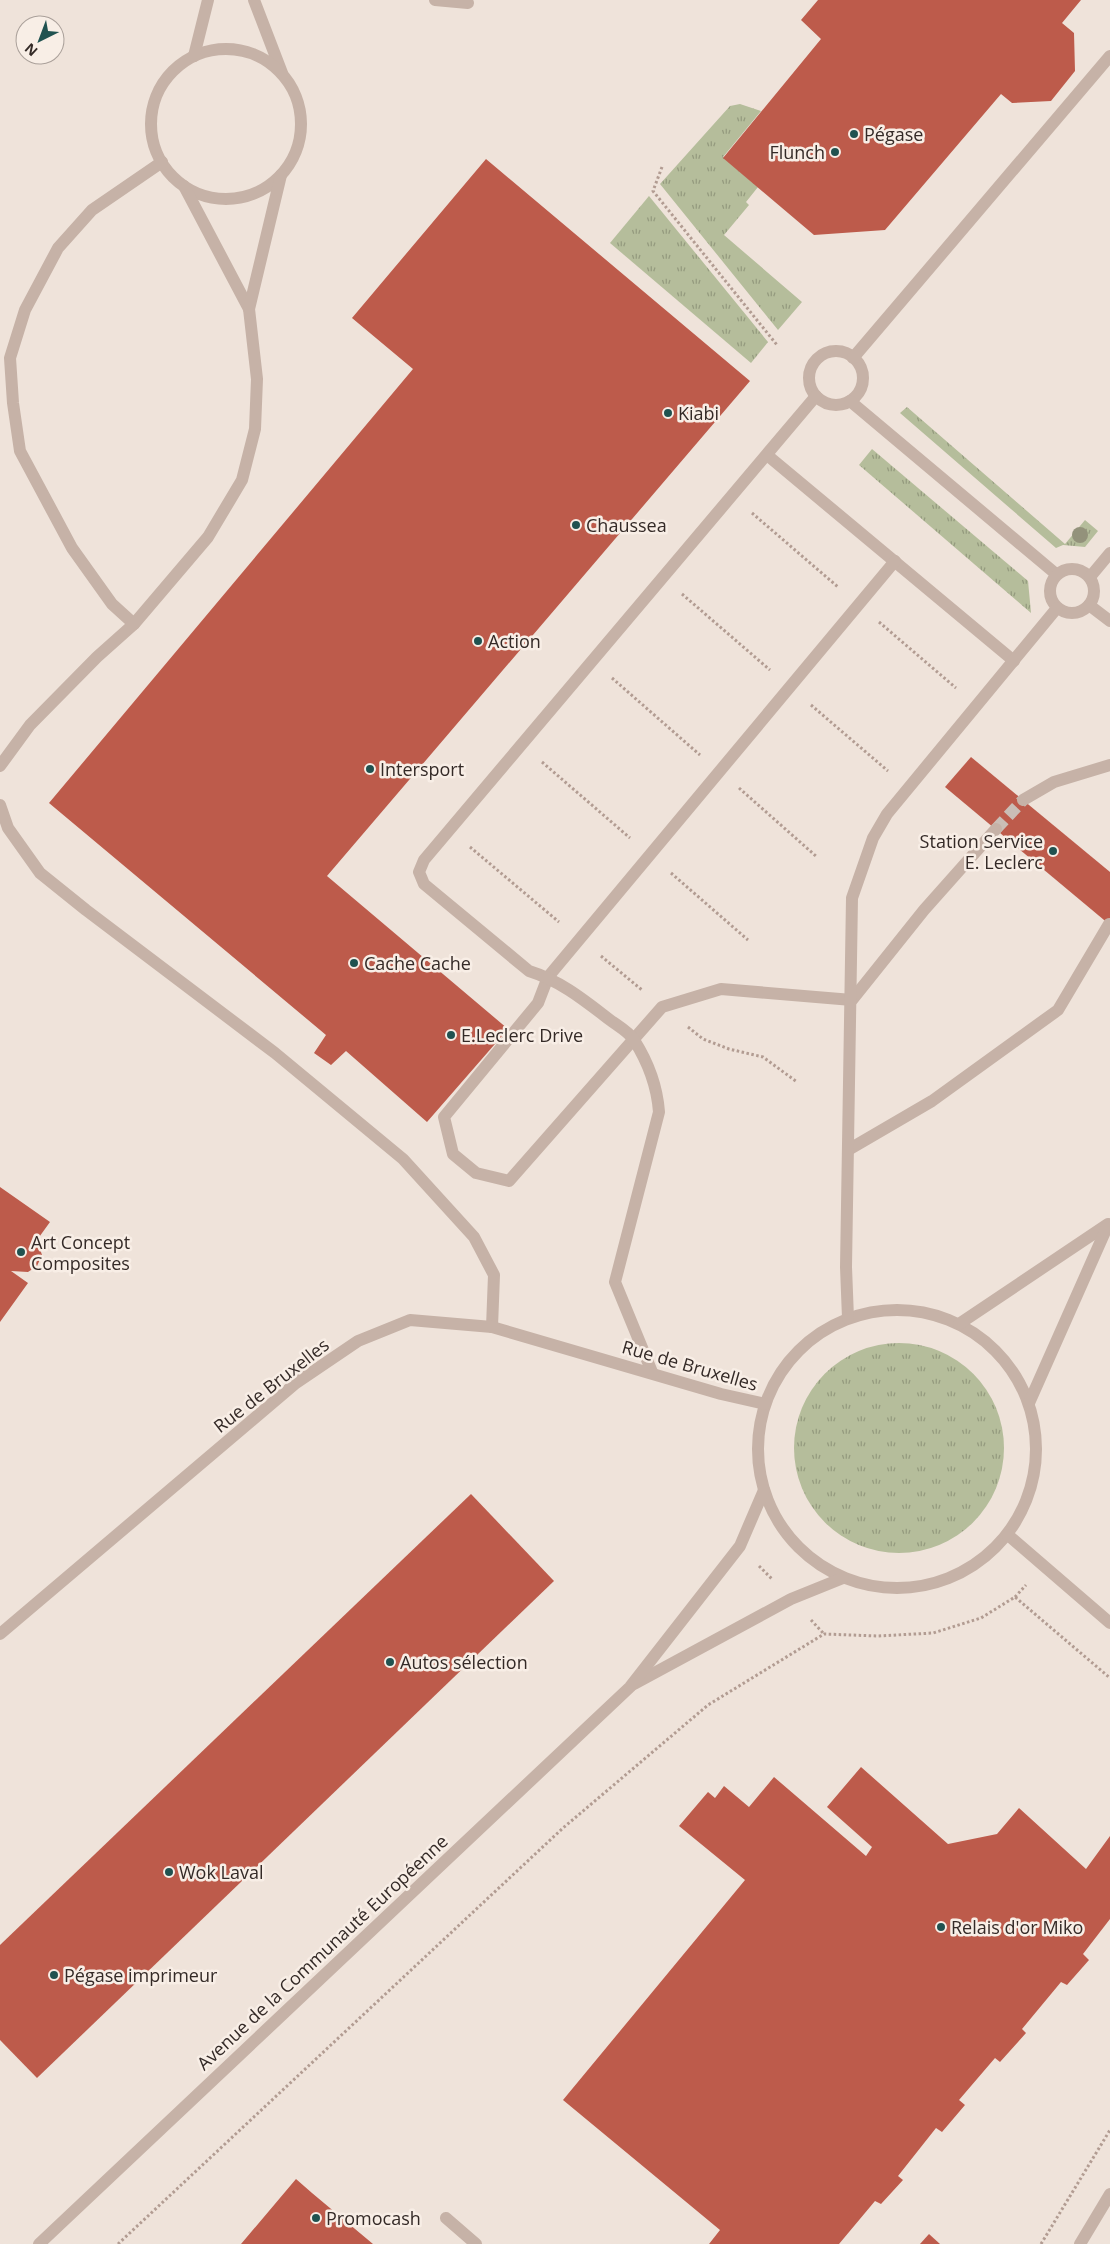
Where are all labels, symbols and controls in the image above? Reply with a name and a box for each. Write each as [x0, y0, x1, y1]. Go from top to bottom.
north arrow [15, 15, 65, 65]
text: N [20, 39, 42, 61]
place label: Pégase [864, 122, 923, 146]
marker: Pégase [848, 128, 860, 140]
place label: Flunch [769, 140, 825, 164]
marker: Flunch [829, 146, 841, 158]
place label: Kiabi [678, 401, 719, 425]
marker: Kiabi [662, 407, 674, 419]
place label: Chaussea [586, 513, 667, 537]
marker: Chaussea [570, 519, 582, 531]
place label: Action [488, 629, 541, 653]
marker: Action [472, 635, 484, 647]
place label: Intersport [380, 757, 464, 781]
marker: Intersport [364, 763, 376, 775]
place label: Station Service E. Leclerc [920, 829, 1043, 874]
marker: Station Service E. Leclerc [1047, 845, 1059, 857]
place label: Cache Cache [364, 951, 471, 975]
marker: Cache Cache [348, 957, 360, 969]
place label: E.Leclerc Drive [461, 1023, 583, 1047]
marker: E.Leclerc Drive [445, 1029, 457, 1041]
place label: Art Concept Composites [31, 1230, 130, 1275]
marker: Art Concept Composites [15, 1246, 27, 1258]
street label: Rue de Bruxelles [208, 1332, 334, 1438]
street label: Rue de Bruxelles [619, 1334, 761, 1396]
place label: Autos sélection [400, 1650, 528, 1674]
marker: Autos sélection [384, 1656, 396, 1668]
street label: Avenue de la Communauté Européenne [191, 1829, 453, 2075]
place label: Wok Laval [179, 1860, 264, 1884]
marker: Wok Laval [163, 1866, 175, 1878]
place label: Relais d'or Miko [951, 1915, 1083, 1939]
marker: Relais d'or Miko [935, 1921, 947, 1933]
place label: Pégase imprimeur [64, 1963, 218, 1987]
marker: Pégase imprimeur [48, 1969, 60, 1981]
place label: Promocash [326, 2206, 421, 2230]
marker: Promocash [310, 2212, 322, 2224]

